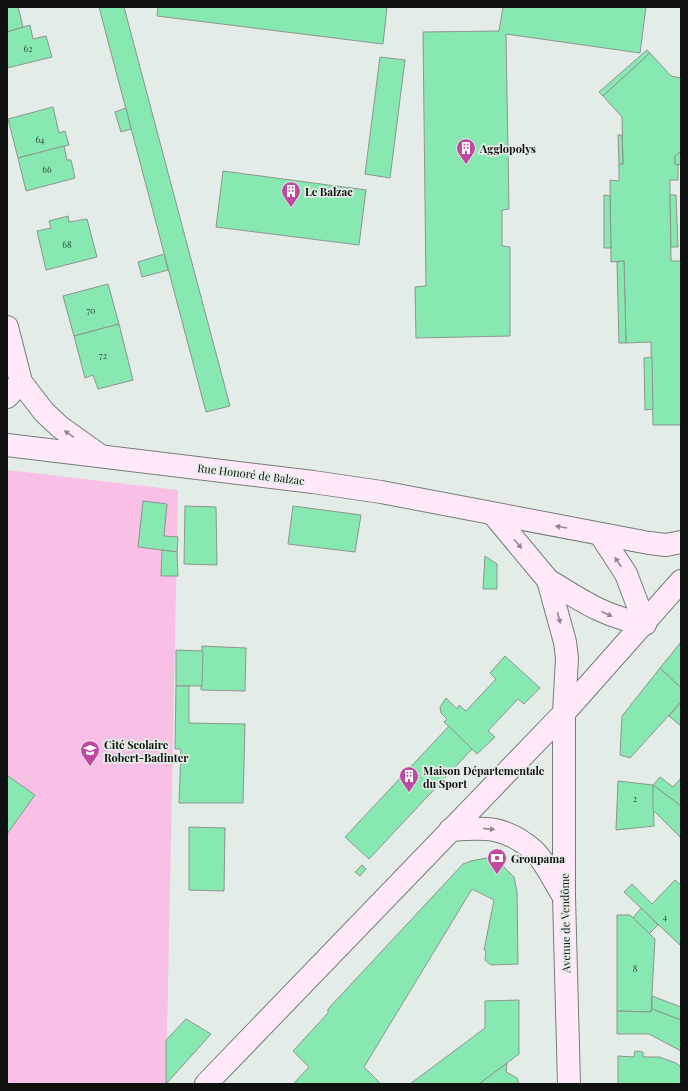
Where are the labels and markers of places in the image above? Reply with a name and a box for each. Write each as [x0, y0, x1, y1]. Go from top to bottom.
building icon: Agglopolys [455, 137, 477, 165]
place label: Agglopolys [479, 141, 536, 156]
building icon: Le Balzac [280, 180, 302, 208]
place label: Le Balzac [305, 184, 353, 199]
place label: Cité Scolaire Robert-Badinter [104, 737, 189, 765]
school or university icon: Cité Scolaire Robert-Badinter [79, 739, 101, 767]
place label: Maison Départementale du Sport [423, 763, 545, 791]
building icon: Maison Départementale du Sport [398, 765, 420, 793]
bank icon: Groupama [486, 847, 508, 875]
place label: Groupama [511, 851, 565, 866]

